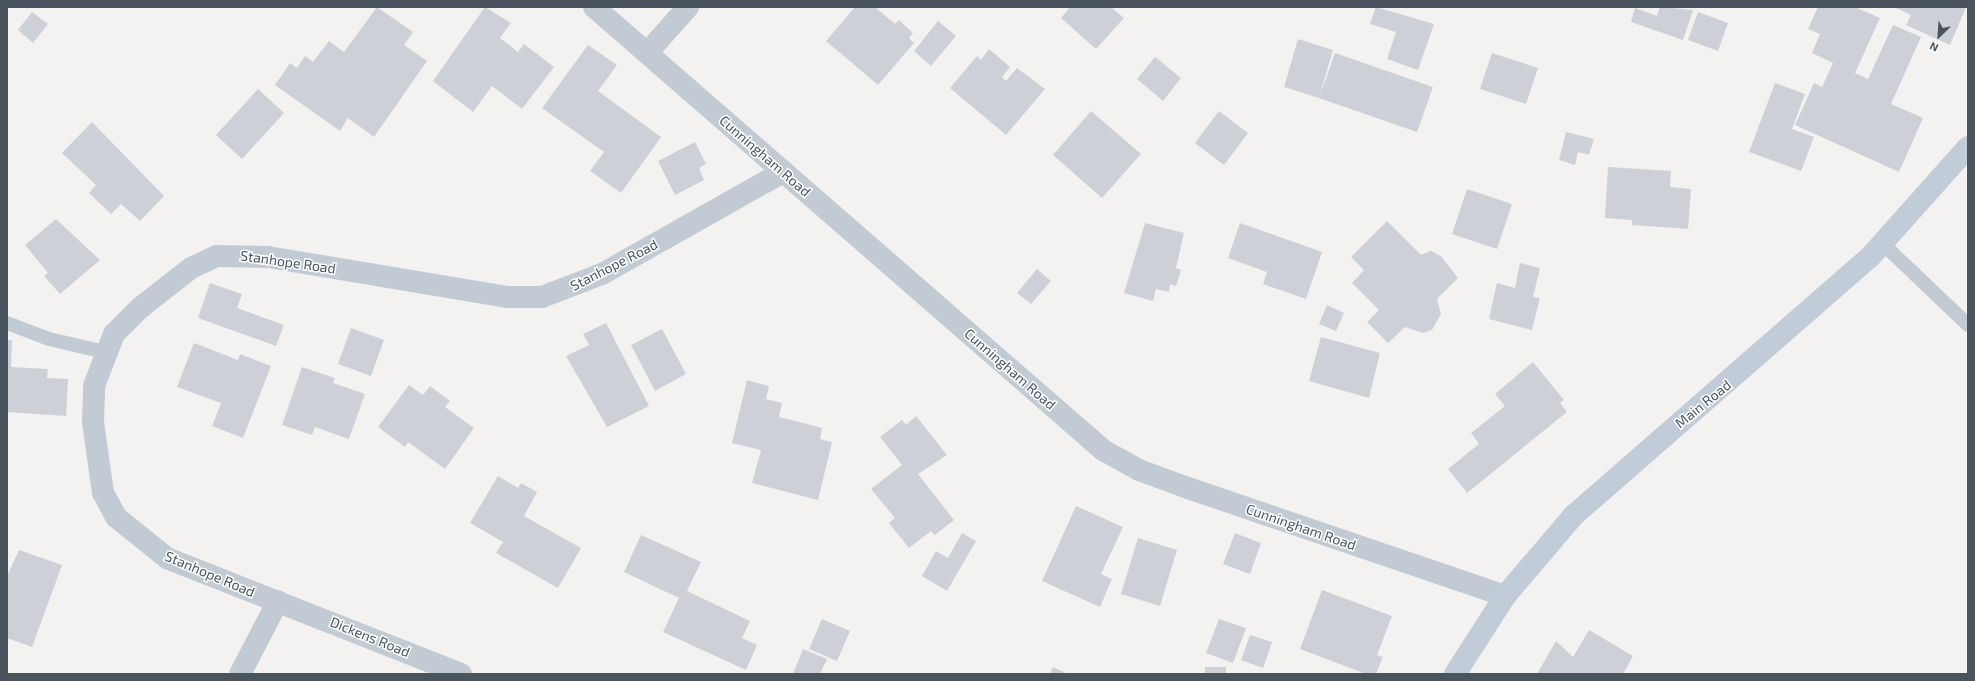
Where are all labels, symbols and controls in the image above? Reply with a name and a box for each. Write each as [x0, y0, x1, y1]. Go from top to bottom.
north arrow [1919, 16, 1959, 56]
text: N [1927, 40, 1940, 55]
street label: Cunningham Road [716, 112, 814, 200]
street label: Stanhope Road [567, 236, 661, 294]
street label: Stanhope Road [239, 247, 337, 277]
street label: Cunningham Road [961, 325, 1059, 413]
street label: Main Road [1672, 376, 1734, 432]
street label: Cunningham Road [1244, 500, 1358, 554]
street label: Stanhope Road [163, 548, 257, 600]
street label: Dickens Road [328, 613, 412, 661]

